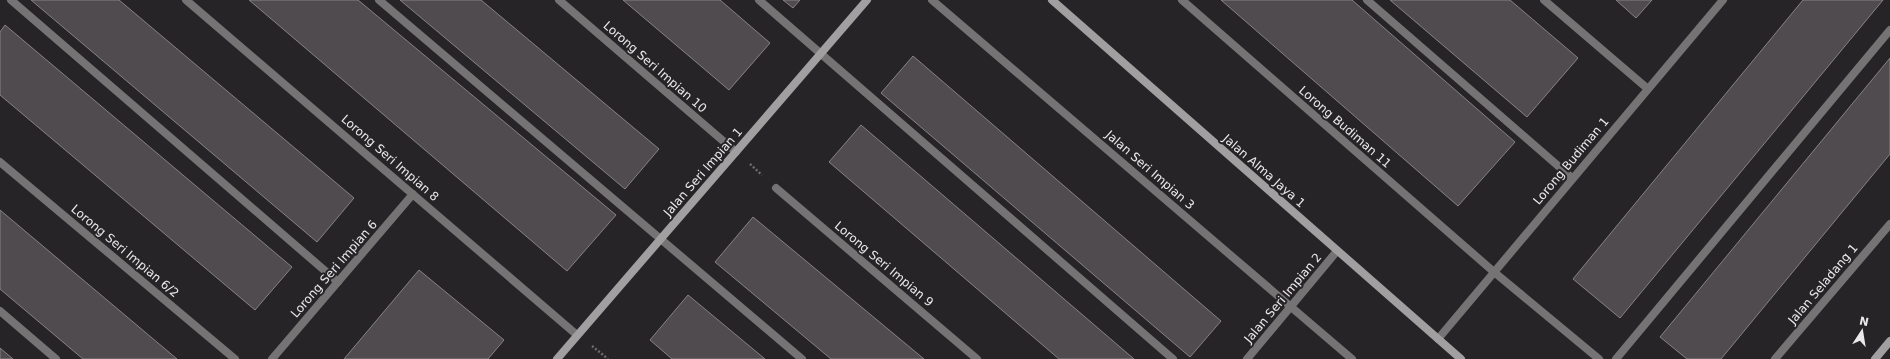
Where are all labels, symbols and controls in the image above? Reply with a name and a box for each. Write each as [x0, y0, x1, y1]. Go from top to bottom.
street label: Lorong Seri Impian 10 [601, 18, 709, 116]
street label: Lorong Budiman 11 [1296, 83, 1394, 171]
street label: Lorong Seri Impian 8 [338, 112, 442, 204]
street label: Lorong Budiman 1 [1530, 114, 1612, 208]
street label: Jalan Seri Impian 1 [660, 125, 745, 220]
street label: Jalan Seri Impian 3 [1102, 127, 1197, 212]
street label: Jalan Alma Jaya 1 [1219, 131, 1308, 210]
street label: Lorong Seri Impian 6/2 [68, 202, 182, 300]
street label: Lorong Seri Impian 6 [288, 217, 380, 321]
street label: Lorong Seri Impian 9 [832, 219, 936, 309]
street label: Jalan Seladang 1 [1785, 241, 1861, 328]
street label: Jalan Seri Impian 2 [1241, 250, 1325, 346]
north arrow [1842, 311, 1882, 351]
text: N [1858, 314, 1870, 329]

